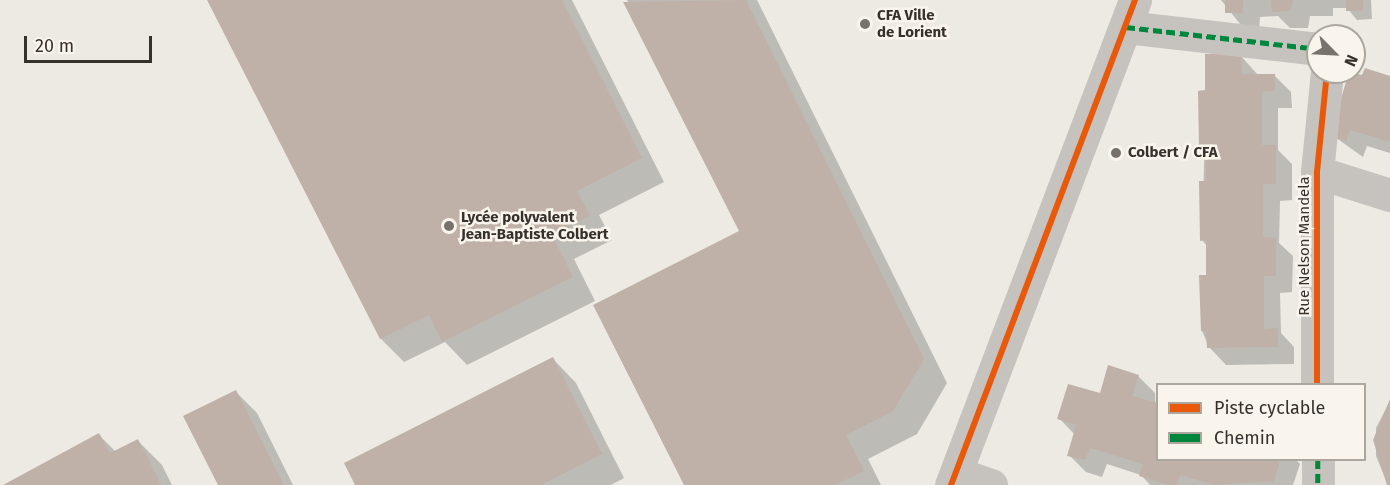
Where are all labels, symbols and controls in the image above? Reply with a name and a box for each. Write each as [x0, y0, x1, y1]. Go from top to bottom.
place label: CFA Ville de Lorient [877, 6, 947, 41]
marker: CFA Ville de Lorient [858, 17, 872, 31]
scale bar [27, 24, 154, 62]
north arrow [1306, 24, 1366, 84]
text: 20 m [35, 35, 74, 57]
text: N [1340, 52, 1362, 69]
place label: Colbert / CFA [1128, 144, 1218, 162]
marker: Colbert / CFA [1109, 146, 1123, 160]
street label: Rue Nelson Mandela [1296, 176, 1314, 316]
place label: Lycée polyvalent Jean-Baptiste Colbert [461, 208, 608, 243]
marker: Lycée polyvalent Jean-Baptiste Colbert [442, 219, 456, 233]
legend [1156, 383, 1366, 461]
text: Piste cyclable [1214, 397, 1325, 419]
text: Chemin [1214, 427, 1275, 449]

